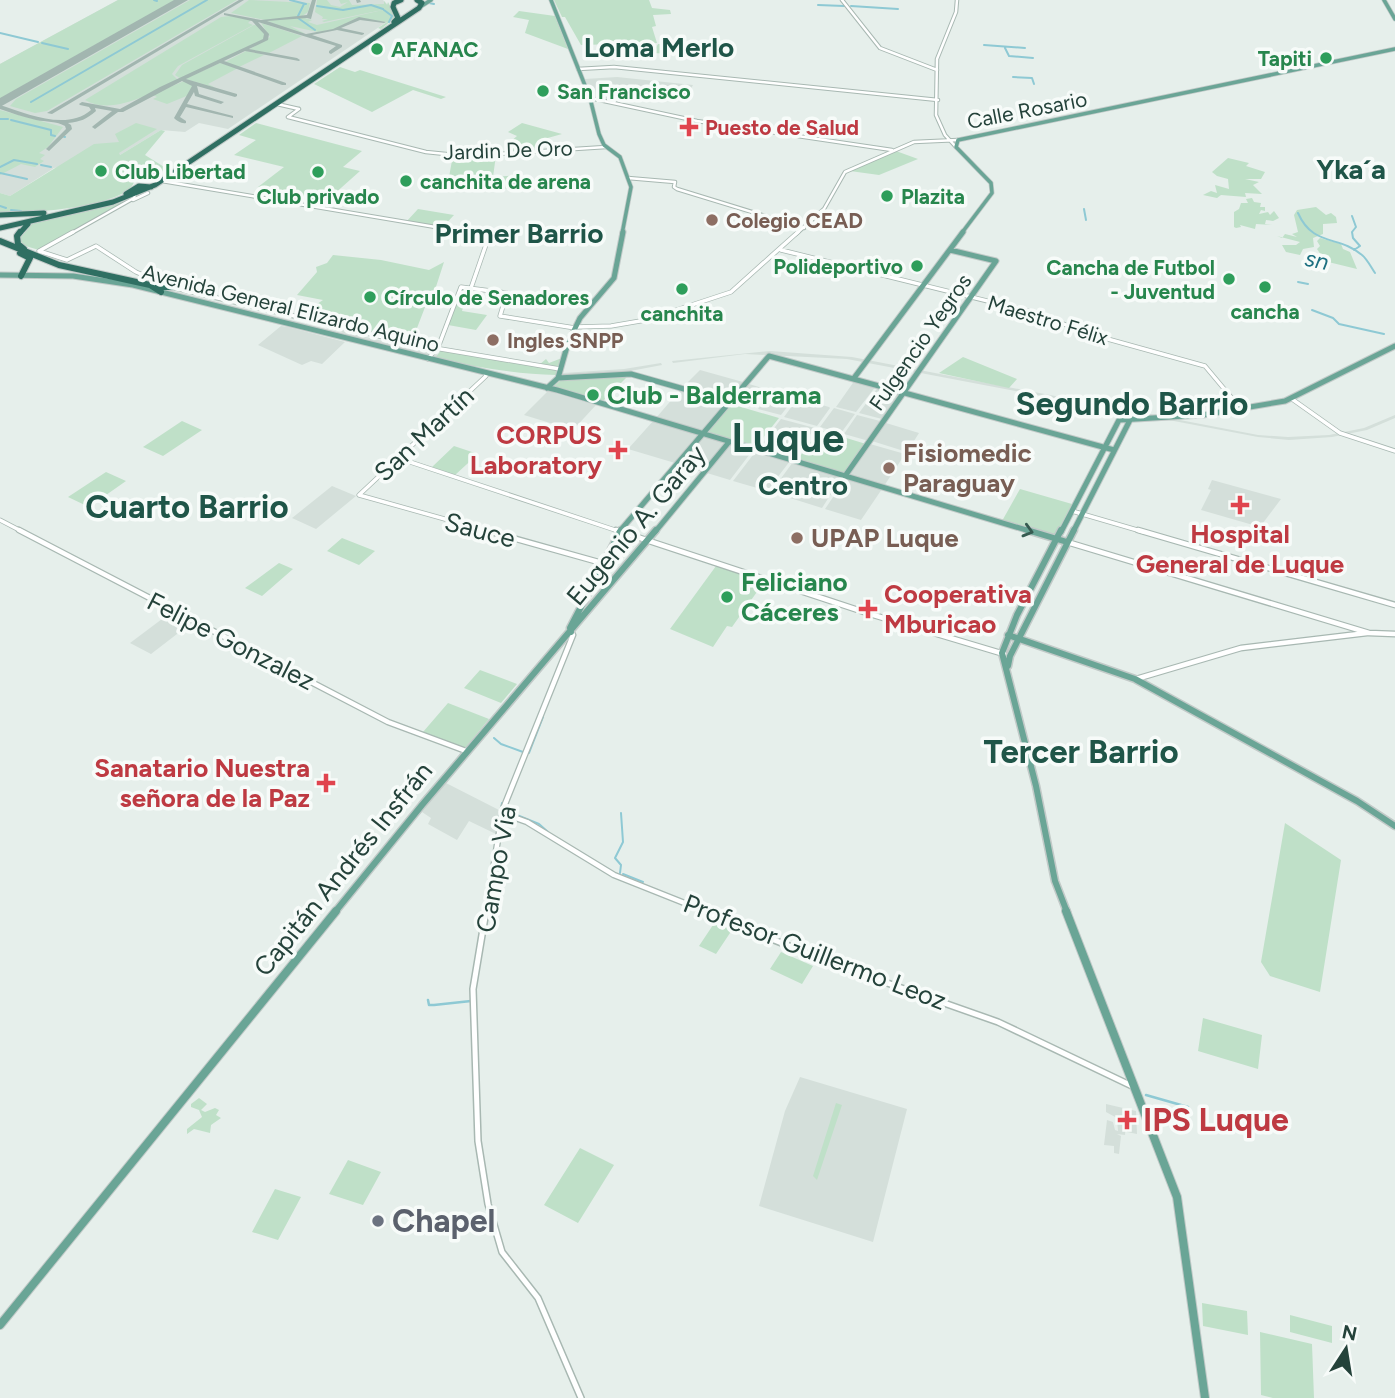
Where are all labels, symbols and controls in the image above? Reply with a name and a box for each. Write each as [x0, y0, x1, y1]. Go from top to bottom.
district label: Loma Merlo [584, 30, 734, 64]
place label: AFANAC [391, 37, 479, 62]
marker: AFANAC [369, 41, 385, 57]
place label: Tapiti [1258, 46, 1312, 71]
marker: Tapiti [1318, 50, 1334, 66]
place label: San Francisco [557, 79, 691, 104]
marker: San Francisco [535, 83, 551, 99]
street label: Calle Rosario [965, 86, 1089, 134]
place label: Puesto de Salud [705, 115, 859, 140]
marker: Puesto de Salud [679, 117, 699, 137]
street label: Jardin De Oro [443, 135, 573, 165]
district label: Yka´a [1316, 152, 1386, 186]
place label: Club Libertad [115, 159, 246, 184]
marker: Club Libertad [93, 163, 109, 179]
marker: Club privado [310, 164, 326, 180]
place label: canchita de arena [420, 169, 591, 194]
marker: canchita de arena [398, 173, 414, 189]
place label: Club privado [256, 184, 380, 209]
place label: Plazita [901, 184, 965, 209]
marker: Plazita [879, 188, 895, 204]
place label: Colegio CEAD [726, 208, 863, 233]
marker: Colegio CEAD [704, 212, 720, 228]
district label: Primer Barrio [435, 216, 603, 250]
water label: sn [1303, 244, 1332, 276]
place label: Polideportivo [773, 254, 903, 279]
place label: Cancha de Futbol - Juventud [1046, 255, 1215, 304]
marker: Polideportivo [909, 258, 925, 274]
street label: Avenida General Elizardo Aquino [140, 259, 442, 357]
street label: Fulgencio Yegros [864, 269, 976, 415]
marker: Cancha de Futbol - Juventud [1221, 271, 1237, 287]
marker: cancha [1257, 279, 1273, 295]
marker: canchita [674, 281, 690, 297]
place label: Círculo de Senadores [384, 285, 589, 310]
marker: Círculo de Senadores [362, 289, 378, 305]
street label: Maestro Félix [985, 290, 1111, 350]
place label: cancha [1230, 299, 1300, 324]
place label: canchita [641, 301, 723, 326]
place label: Ingles SNPP [507, 328, 624, 353]
marker: Ingles SNPP [485, 332, 501, 348]
place label: Club - Balderrama [607, 379, 822, 411]
street label: San Martín [368, 380, 480, 488]
district label: Segundo Barrio [1016, 384, 1248, 423]
marker: Club - Balderrama [585, 387, 601, 403]
district label: Luque [732, 414, 844, 462]
place label: CORPUS Laboratory [470, 419, 602, 481]
place label: Fisiomedic Paraguay [903, 437, 1032, 499]
street label: Eugenio A. Garay [560, 438, 713, 612]
marker: CORPUS Laboratory [608, 440, 628, 460]
marker: Fisiomedic Paraguay [881, 460, 897, 476]
district label: Centro [758, 468, 848, 502]
district label: Cuarto Barrio [85, 487, 289, 526]
marker: Hospital General de Luque [1230, 495, 1250, 515]
street label: Sauce [441, 505, 519, 555]
place label: Hospital General de Luque [1136, 518, 1344, 580]
place label: UPAP Luque [811, 522, 959, 554]
one-way arrow [1022, 522, 1034, 537]
marker: UPAP Luque [789, 530, 805, 546]
place label: Feliciano Cáceres [741, 566, 848, 628]
place label: Cooperativa Mburicao [884, 578, 1032, 640]
street label: Felipe Gonzalez [142, 585, 320, 697]
marker: Feliciano Cáceres [719, 589, 735, 605]
marker: Cooperativa Mburicao [858, 599, 878, 619]
district label: Tercer Barrio [983, 732, 1179, 771]
place label: Sanatario Nuestra señora de la Paz [94, 752, 310, 814]
street label: Capitán Andrés Insfrán [247, 756, 439, 982]
marker: Sanatario Nuestra señora de la Paz [316, 773, 336, 793]
street label: Campo Via [469, 803, 523, 935]
street label: Profesor Guillermo Leoz [679, 887, 951, 1017]
place label: IPS Luque [1143, 1101, 1289, 1139]
marker: IPS Luque [1117, 1110, 1137, 1130]
place label: Chapel [392, 1202, 495, 1240]
marker: Chapel [370, 1213, 386, 1229]
north arrow [1311, 1314, 1381, 1384]
text: N [1340, 1320, 1359, 1346]

